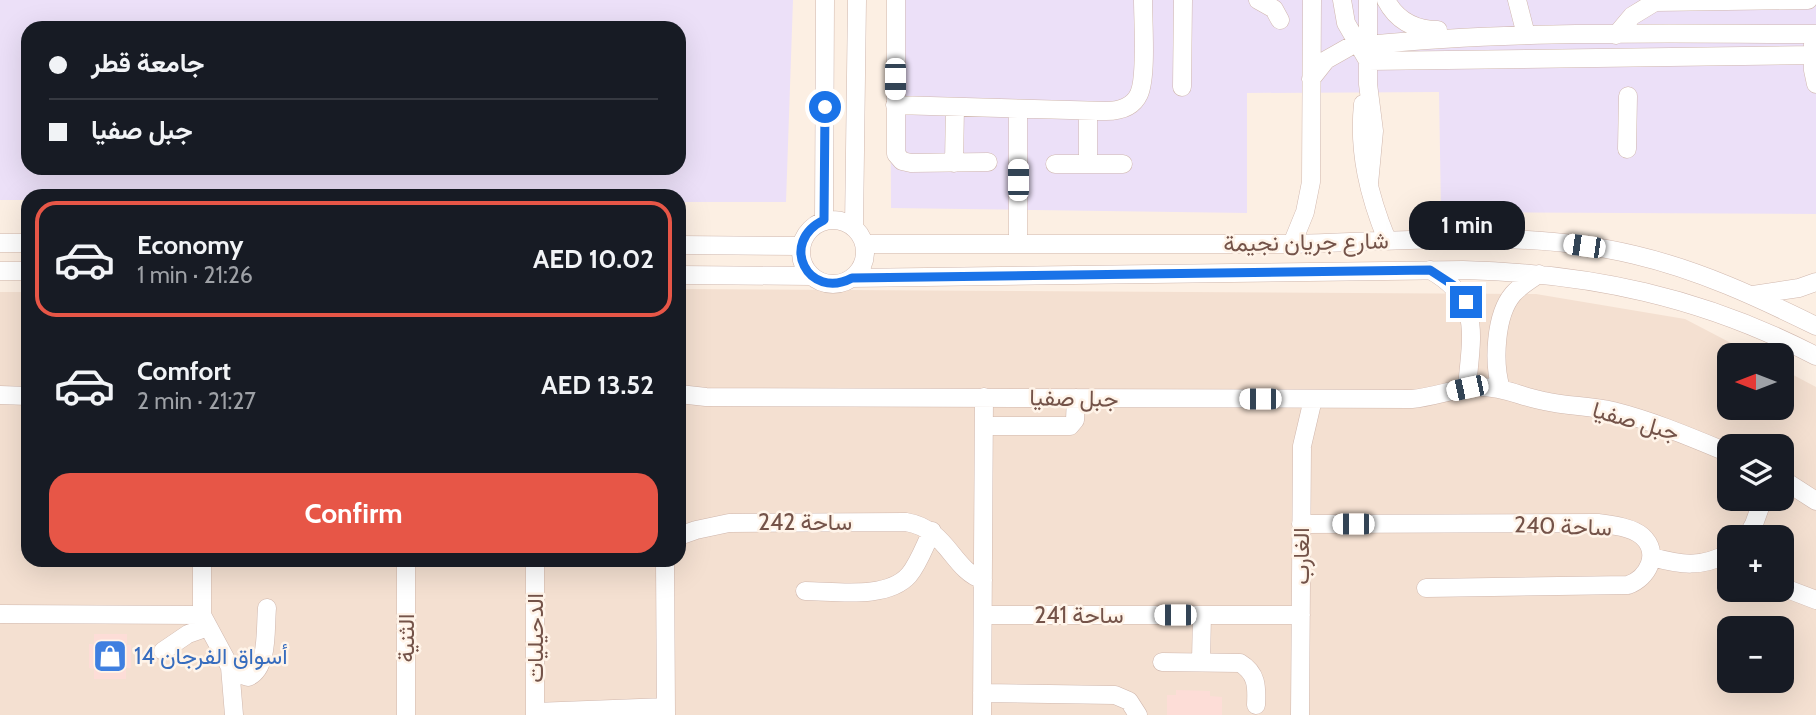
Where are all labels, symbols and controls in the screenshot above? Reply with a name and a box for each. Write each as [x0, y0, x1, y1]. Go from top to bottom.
text: جامعة قطر [91, 47, 205, 79]
car [885, 58, 906, 100]
route start [809, 91, 841, 123]
text: جبل صفيا [91, 114, 193, 146]
car [1008, 159, 1029, 201]
callout: 1 min [1408, 201, 1524, 250]
text: 1 min [1441, 211, 1493, 239]
street label: شارع جريان نجيمة [1223, 227, 1389, 259]
icon: car [53, 228, 116, 291]
text: Economy [137, 229, 243, 261]
car [1562, 233, 1607, 259]
text: AED 10.02 [533, 243, 654, 275]
text: 1 min · 21:26 [137, 261, 253, 289]
route end [1450, 286, 1482, 318]
north arrow [1717, 343, 1794, 420]
map controls [1717, 343, 1794, 693]
icon: car [53, 354, 116, 417]
text: Comfort [137, 355, 231, 387]
text: AED 13.52 [541, 369, 654, 401]
car [1445, 373, 1490, 403]
street label: جبل صفيا [1029, 383, 1119, 413]
text: 2 min · 21:27 [137, 387, 256, 415]
car [1240, 389, 1282, 410]
street label: جبل صفيا [1589, 395, 1683, 447]
button: layers [1717, 434, 1794, 511]
button: Confirm [49, 473, 658, 553]
street label: ساحة 242 [758, 508, 852, 536]
street label: ساحة 240 [1514, 510, 1612, 542]
car [1333, 514, 1375, 535]
button: + [1717, 525, 1794, 602]
street label: الغارب [1287, 527, 1316, 585]
street label: الدحيليات [521, 593, 549, 683]
street label: ساحة 241 [1034, 601, 1124, 629]
car [1155, 605, 1197, 626]
street label: الثنية [392, 614, 420, 662]
button: − [1717, 616, 1794, 693]
shop icon: أسواق الفرجان 14 [91, 637, 129, 675]
place label: أسواق الفرجان 14 [134, 642, 288, 671]

